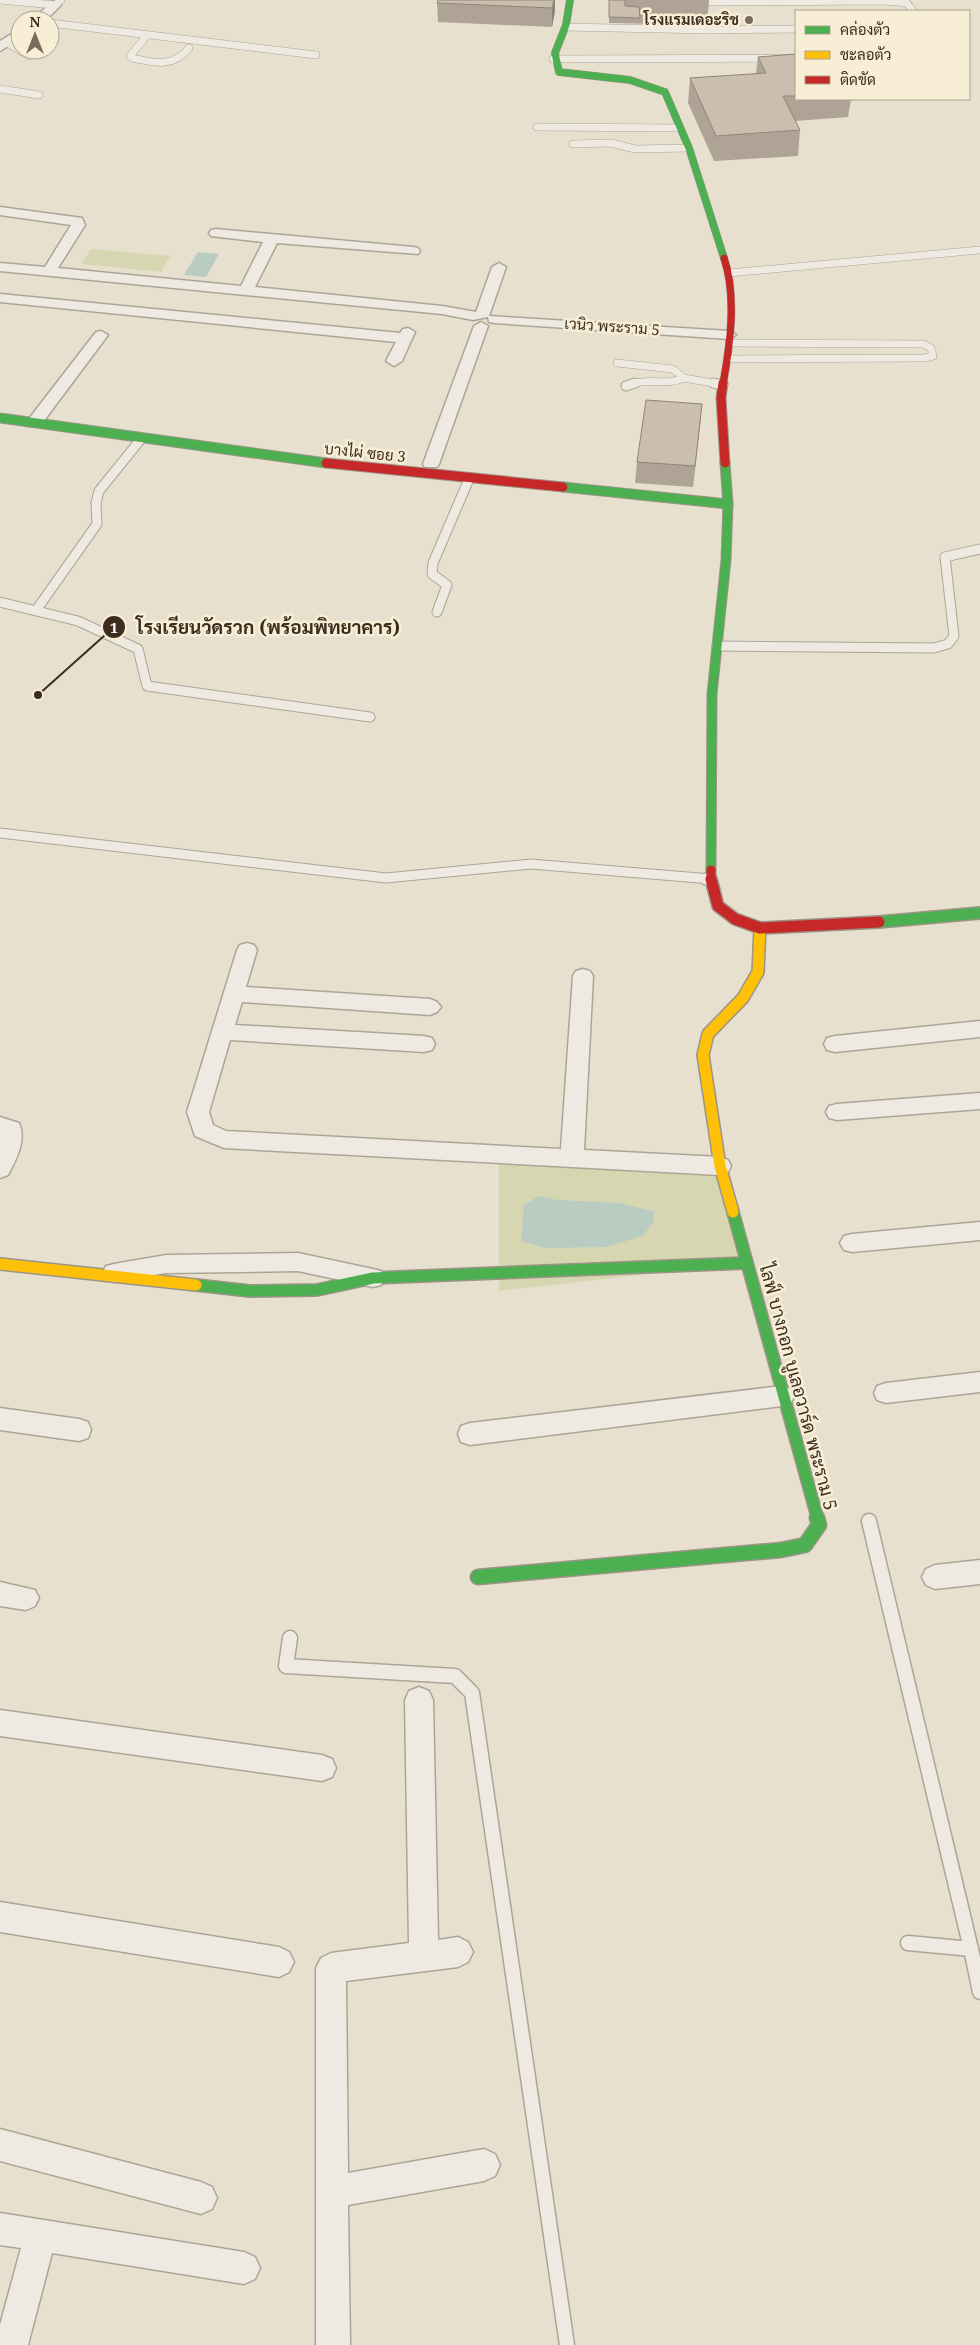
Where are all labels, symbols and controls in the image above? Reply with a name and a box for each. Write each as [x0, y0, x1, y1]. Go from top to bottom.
place label: โรงแรมเดอะริช [642, 9, 739, 29]
north arrow [10, 10, 60, 60]
legend [795, 10, 970, 100]
text: N [29, 12, 41, 31]
marker: โรงแรมเดอะริช [743, 14, 755, 26]
text: คล่องตัว [840, 19, 890, 39]
text: ชะลอตัว [840, 44, 891, 64]
text: ติดขัด [840, 69, 876, 89]
street label: เวนิว พระราม 5 [564, 313, 660, 339]
street label: บางไผ่ ซอย 3 [323, 438, 407, 466]
callout: โรงเรียนวัดรวก (พร้อมพิทยาคาร) [101, 610, 410, 644]
text: โรงเรียนวัดรวก (พร้อมพิทยาคาร) [135, 614, 400, 640]
text: 1 [110, 617, 118, 637]
street label: ไลฟ์ บางกอก บูเลอวาร์ด พระราม 5 [752, 1259, 843, 1513]

